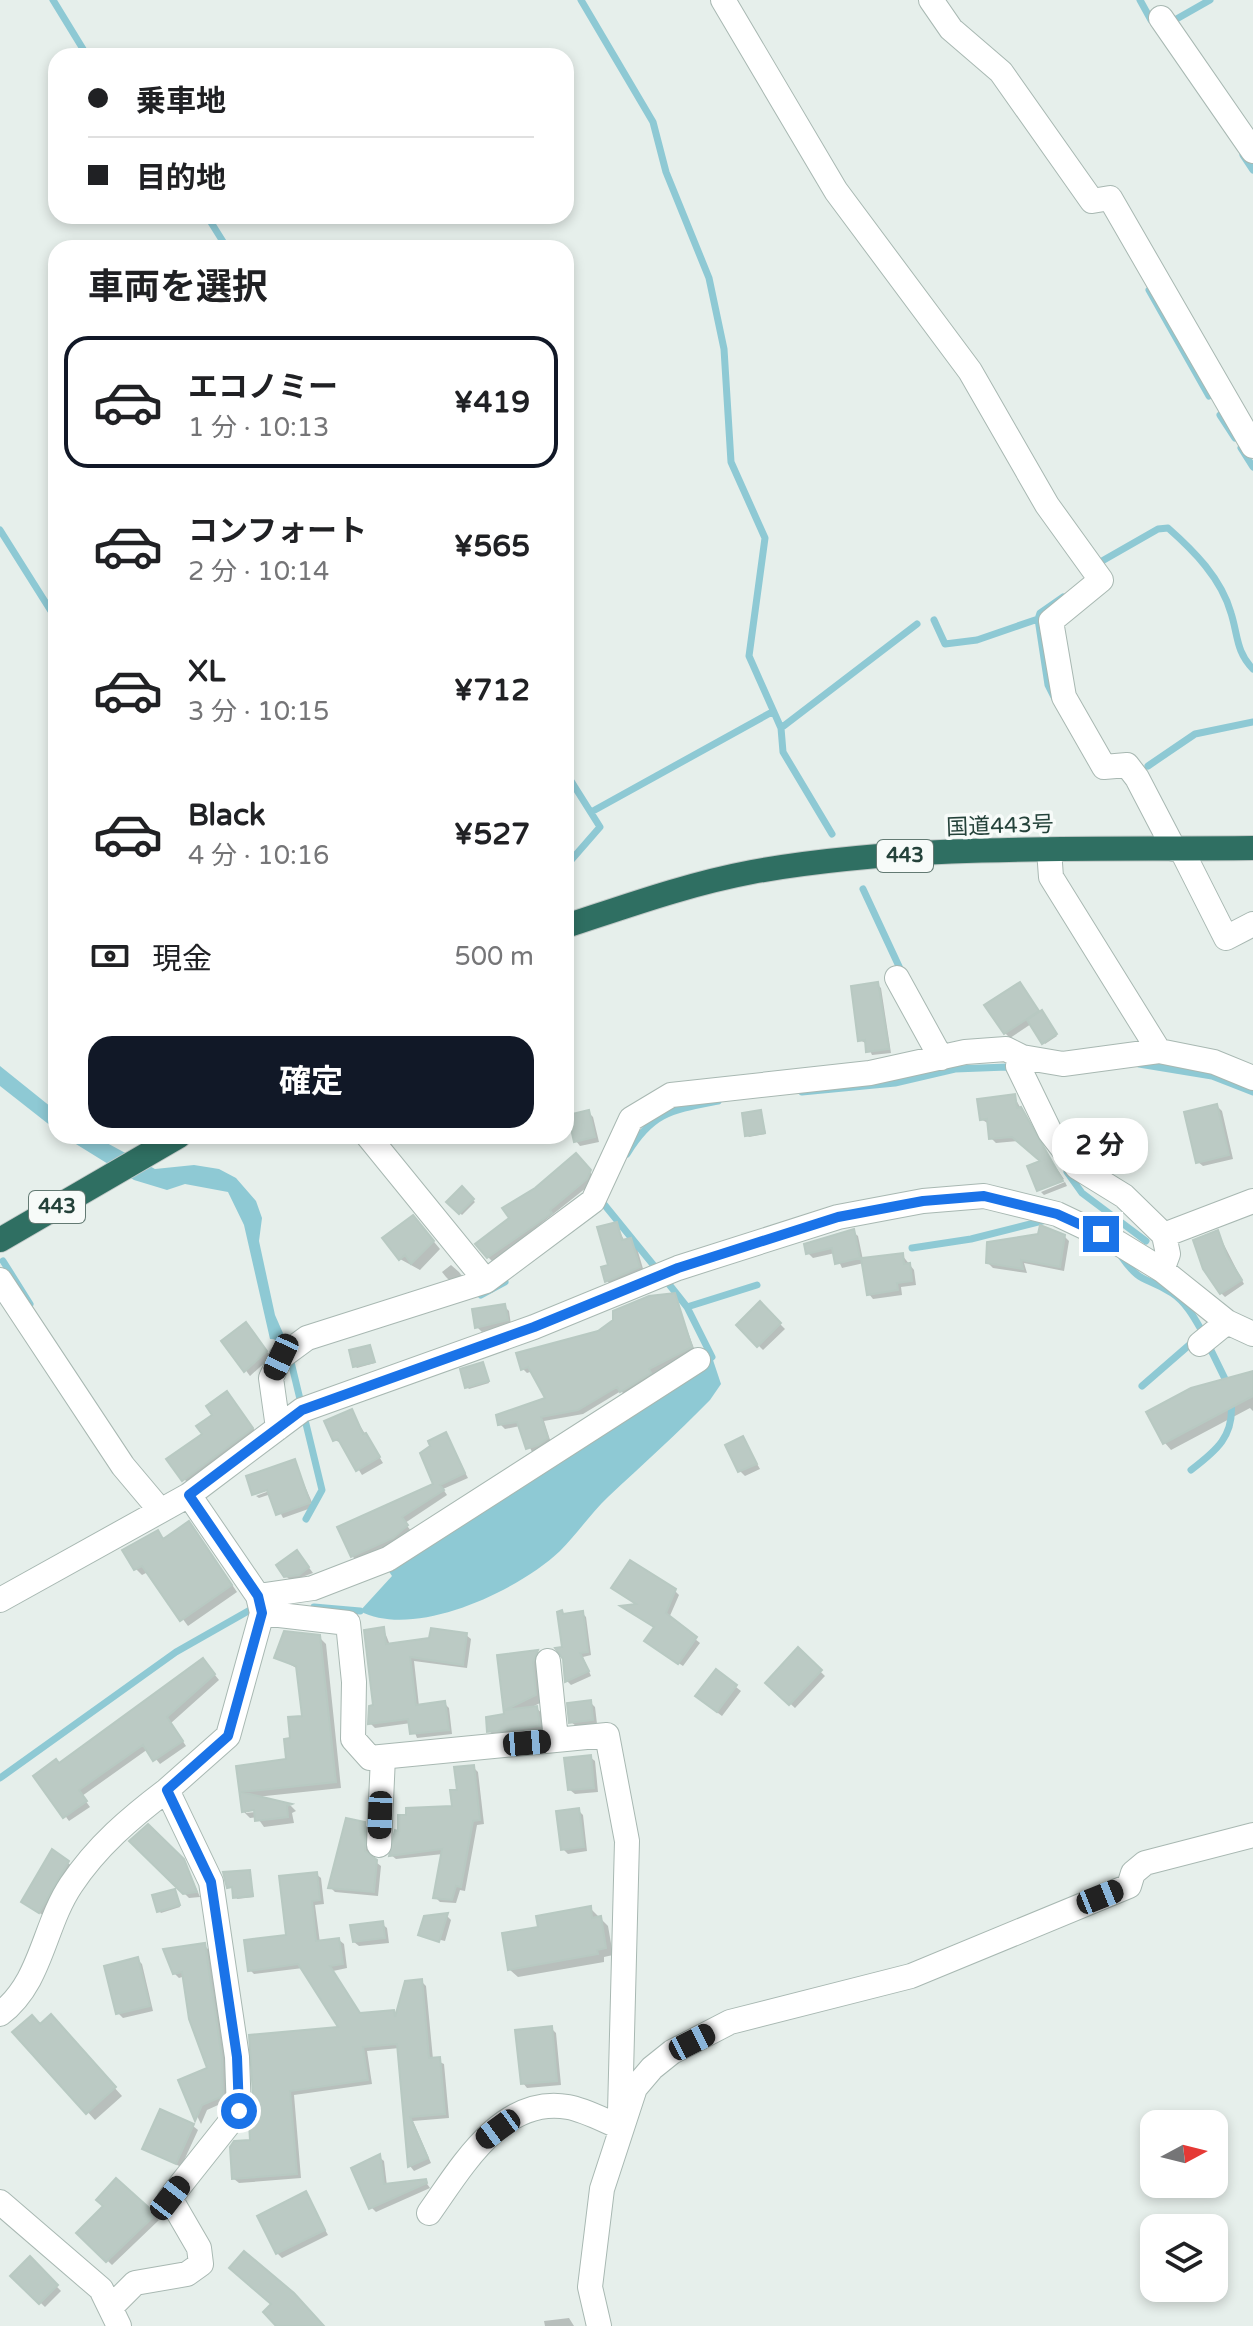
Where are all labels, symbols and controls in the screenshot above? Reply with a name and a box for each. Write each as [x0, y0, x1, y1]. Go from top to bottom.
text: 乗車地 [136, 83, 226, 120]
text: 目的地 [136, 160, 226, 197]
text: 車両を選択 [88, 266, 268, 309]
icon: car [92, 366, 164, 438]
text: エコノミー [188, 369, 338, 406]
text: ¥419 [454, 384, 530, 421]
text: 1 分 · 10:13 [188, 412, 329, 443]
icon: car [92, 510, 164, 582]
text: コンフォート [188, 513, 367, 550]
text: ¥565 [454, 528, 530, 565]
text: 2 分 · 10:14 [188, 556, 329, 587]
text: XL [188, 653, 225, 690]
icon: car [92, 654, 164, 726]
text: ¥712 [454, 672, 530, 709]
text: 3 分 · 10:15 [188, 696, 329, 727]
text: Black [188, 797, 265, 834]
icon: car [92, 798, 164, 870]
street label: 国道443号 [946, 811, 1054, 841]
text: ¥527 [454, 816, 530, 853]
text: 4 分 · 10:16 [188, 840, 329, 871]
road number: 443 [877, 840, 933, 872]
icon: cash [88, 934, 132, 978]
text: 現金 [152, 941, 212, 978]
text: 500 m [454, 941, 534, 972]
button: 確定 [88, 1036, 534, 1128]
callout: 2 分 [1053, 1118, 1149, 1174]
text: 2 分 [1075, 1130, 1125, 1161]
road number: 443 [29, 1191, 85, 1223]
route end [1083, 1216, 1119, 1252]
car [260, 1330, 302, 1384]
car [502, 1729, 552, 1757]
car [367, 1791, 393, 1839]
car [1073, 1877, 1127, 1917]
car [665, 2020, 719, 2064]
route start [221, 2093, 257, 2129]
car [472, 2105, 524, 2153]
north arrow [1140, 2110, 1228, 2198]
map controls [1140, 2110, 1228, 2302]
car [146, 2172, 194, 2224]
button: layers [1140, 2214, 1228, 2302]

